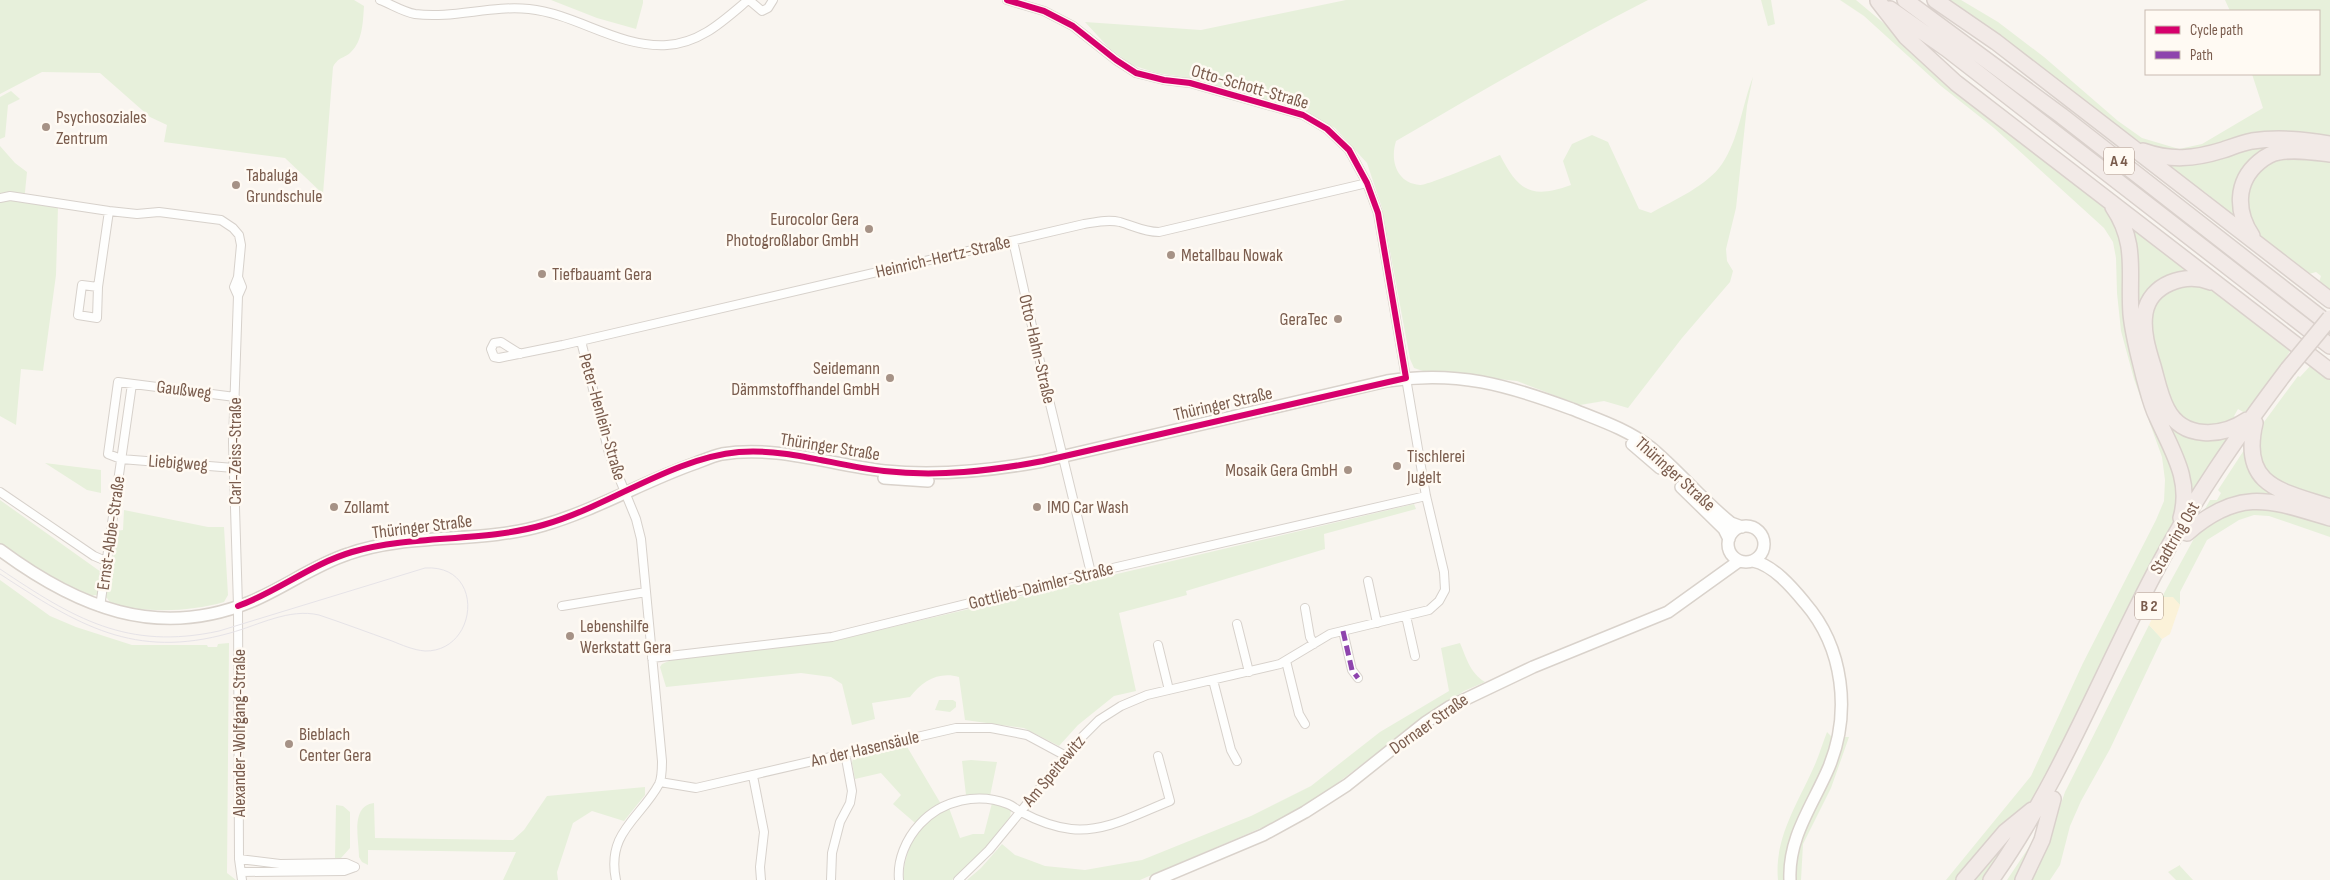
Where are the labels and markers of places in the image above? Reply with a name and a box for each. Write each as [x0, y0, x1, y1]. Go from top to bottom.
place label: Psychosoziales Zentrum [56, 107, 147, 149]
marker: Psychosoziales Zentrum [40, 121, 52, 133]
place label: Tabaluga Grundschule [246, 165, 322, 207]
marker: Tabaluga Grundschule [230, 179, 242, 191]
place label: Eurocolor Gera Photogroßlabor GmbH [726, 209, 859, 251]
marker: Eurocolor Gera Photogroßlabor GmbH [863, 223, 875, 235]
place label: Metallbau Nowak [1181, 245, 1283, 266]
marker: Metallbau Nowak [1165, 249, 1177, 261]
place label: Tiefbauamt Gera [552, 264, 652, 285]
marker: Tiefbauamt Gera [536, 268, 548, 280]
place label: GeraTec [1279, 309, 1328, 330]
marker: GeraTec [1332, 313, 1344, 325]
place label: Seidemann Dämmstoffhandel GmbH [731, 358, 880, 400]
marker: Seidemann Dämmstoffhandel GmbH [884, 372, 896, 384]
place label: Tischlerei Jugelt [1406, 446, 1465, 488]
place label: Mosaik Gera GmbH [1225, 460, 1338, 481]
marker: Tischlerei Jugelt [1391, 460, 1403, 472]
marker: Mosaik Gera GmbH [1342, 464, 1354, 476]
place label: Zollamt [344, 497, 390, 518]
place label: IMO Car Wash [1047, 497, 1129, 518]
marker: Zollamt [328, 501, 340, 513]
marker: IMO Car Wash [1031, 501, 1043, 513]
place label: Lebenshilfe Werkstatt Gera [580, 616, 671, 658]
marker: Lebenshilfe Werkstatt Gera [564, 630, 576, 642]
place label: Bieblach Center Gera [299, 724, 371, 766]
marker: Bieblach Center Gera [283, 738, 295, 750]

